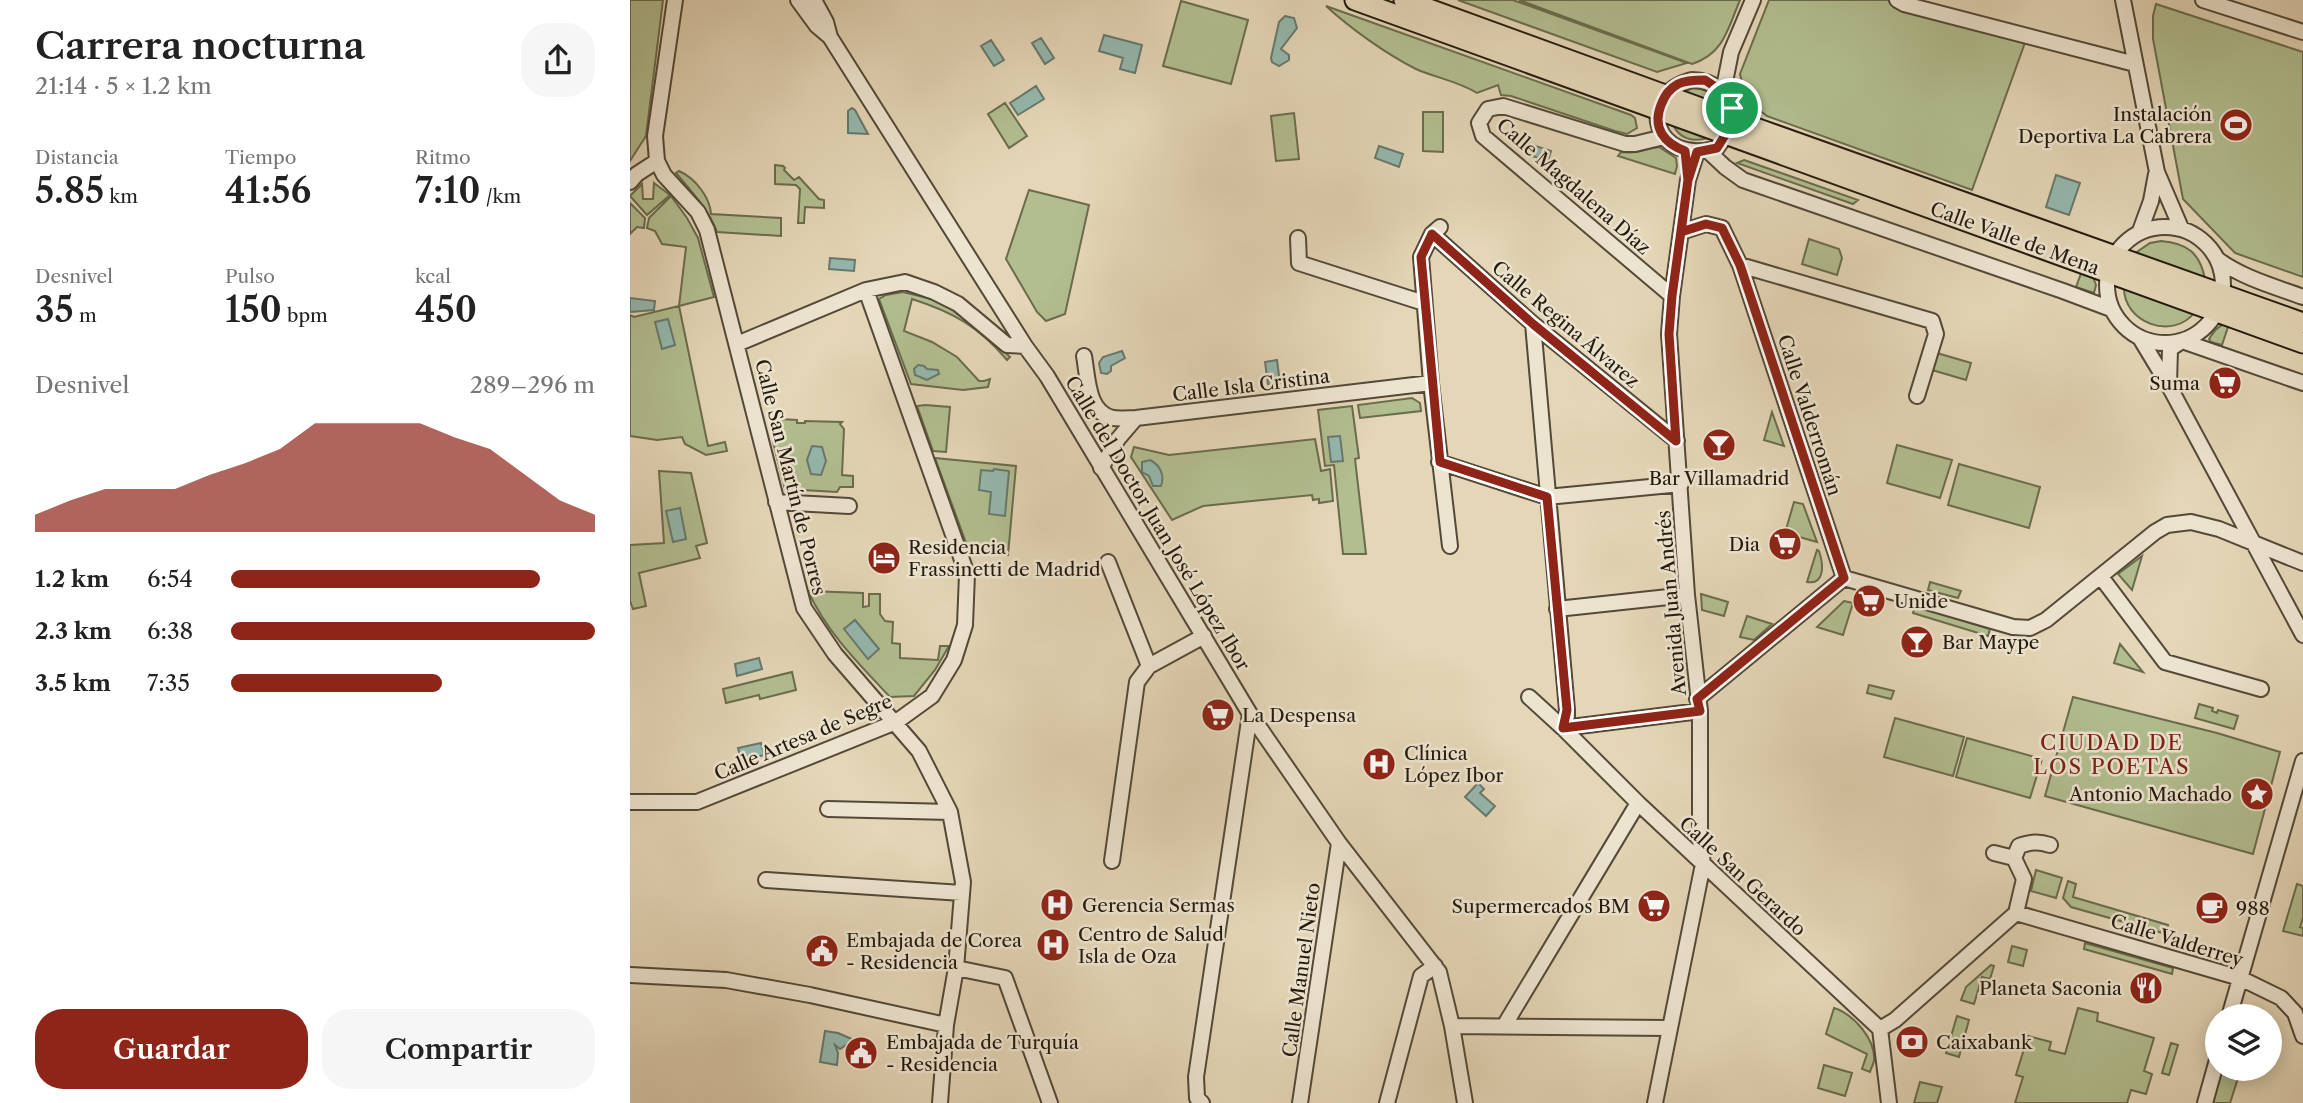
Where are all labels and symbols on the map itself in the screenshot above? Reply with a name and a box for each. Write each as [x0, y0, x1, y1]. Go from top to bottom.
pin [1702, 78, 1762, 138]
place label: Instalación Deportiva La Cabrera [2018, 103, 2212, 148]
sports icon: Instalación Deportiva La Cabrera [2217, 106, 2255, 144]
street label: Calle Magdalena Díaz [1492, 113, 1655, 259]
street label: Calle Valle de Mena [1927, 197, 2103, 280]
street label: Calle Regina Álvarez [1487, 256, 1644, 393]
street label: Calle Valderromán [1773, 332, 1846, 499]
street label: Calle San Martín de Porres [750, 357, 831, 597]
street label: Calle Isla Cristina [1171, 364, 1331, 407]
supermarket icon: Suma [2206, 364, 2244, 402]
street label: Calle del Doctor Juan José López Ibor [1060, 372, 1255, 675]
place label: Suma [2149, 372, 2200, 395]
bar icon: Bar Villamadrid [1700, 426, 1738, 464]
place label: Bar Villamadrid [1649, 467, 1790, 490]
street label: Avenida Juan Andrés [1652, 509, 1691, 698]
supermarket icon: Dia [1766, 525, 1804, 563]
place label: Dia [1729, 533, 1760, 556]
place label: Residencia Frassinetti de Madrid [908, 536, 1101, 581]
hotel icon: Residencia Frassinetti de Madrid [865, 539, 903, 577]
supermarket icon: Unide [1850, 582, 1888, 620]
place label: Unide [1894, 590, 1948, 613]
bar icon: Bar Maype [1898, 623, 1936, 661]
place label: Bar Maype [1942, 631, 2040, 654]
street label: Calle Artesa de Segre [711, 690, 896, 785]
supermarket icon: La Despensa [1199, 696, 1237, 734]
place label: La Despensa [1242, 704, 1356, 727]
district label: CIUDAD DE LOS POETAS [2033, 730, 2191, 779]
place label: Clínica López Ibor [1404, 742, 1504, 787]
hospital icon: Clínica López Ibor [1360, 745, 1398, 783]
place icon: Antonio Machado [2238, 775, 2276, 813]
place label: Antonio Machado [2068, 783, 2232, 806]
street label: Calle San Gerardo [1675, 812, 1811, 941]
street label: Calle Manuel Nieto [1278, 881, 1325, 1059]
hospital icon: Gerencia Sermas [1038, 886, 1076, 924]
supermarket icon: Supermercados BM [1635, 887, 1673, 925]
cafe icon: 988 [2193, 889, 2231, 927]
place label: Gerencia Sermas [1082, 894, 1235, 917]
place label: Supermercados BM [1452, 895, 1630, 918]
place label: 988 [2236, 897, 2270, 920]
street label: Calle Valderrey [2108, 909, 2246, 972]
place label: Centro de Salud Isla de Oza [1078, 923, 1224, 968]
hospital icon: Centro de Salud Isla de Oza [1034, 926, 1072, 964]
place label: Embajada de Corea - Residencia [846, 929, 1022, 974]
public building icon: Embajada de Corea - Residencia [803, 932, 841, 970]
restaurant icon: Planeta Saconia [2127, 969, 2165, 1007]
place label: Planeta Saconia [1979, 977, 2122, 1000]
bank icon: Caixabank [1893, 1023, 1931, 1061]
place label: Embajada de Turquía - Residencia [886, 1031, 1079, 1076]
place label: Caixabank [1936, 1031, 2033, 1054]
public building icon: Embajada de Turquía - Residencia [842, 1034, 880, 1072]

